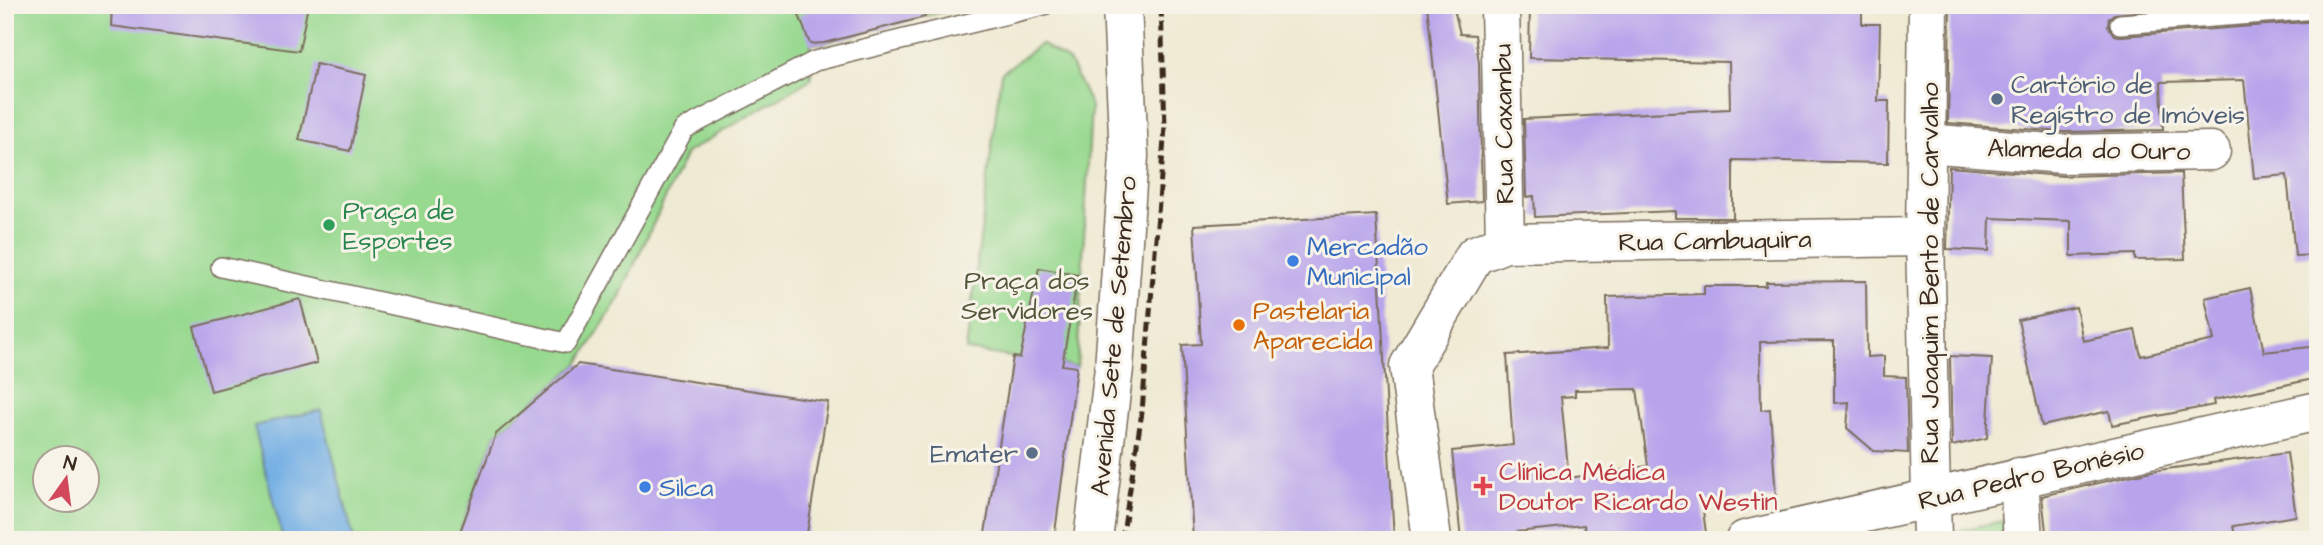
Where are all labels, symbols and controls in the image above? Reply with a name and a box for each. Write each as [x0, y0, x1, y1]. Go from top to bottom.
street label: Rua Caxambu [1485, 43, 1523, 205]
place label: Cartório de Regístro de Imóveis [2011, 67, 2245, 135]
street label: Rua Joaquim Bento de Carvalho [1912, 82, 1948, 464]
marker: Cartório de Regístro de Imóveis [1989, 91, 2005, 107]
street label: Alameda do Ouro [1987, 130, 2191, 170]
street label: Avenida Sete de Setembro [1082, 174, 1146, 497]
place label: Praça de Esportes [343, 193, 455, 259]
marker: Praça de Esportes [321, 217, 337, 233]
street label: Rua Cambuquira [1618, 221, 1812, 261]
place label: Mercadão Municipal [1307, 229, 1428, 295]
marker: Mercadão Municipal [1285, 253, 1301, 269]
park label: Praça dos Servidores [961, 263, 1093, 329]
place label: Pastelaria Aparecida [1253, 293, 1373, 359]
marker: Pastelaria Aparecida [1231, 317, 1247, 333]
street label: Rua Pedro Bonésio [1915, 432, 2148, 519]
place label: Emater [930, 436, 1018, 472]
north arrow [32, 444, 102, 514]
marker: Emater [1024, 445, 1040, 461]
text: N [61, 449, 79, 479]
place label: Clínica Médica Doutor Ricardo Westin [1499, 454, 1777, 520]
place label: Silca [659, 470, 713, 506]
marker: Clínica Médica Doutor Ricardo Westin [1473, 476, 1493, 496]
marker: Silca [637, 479, 653, 495]

